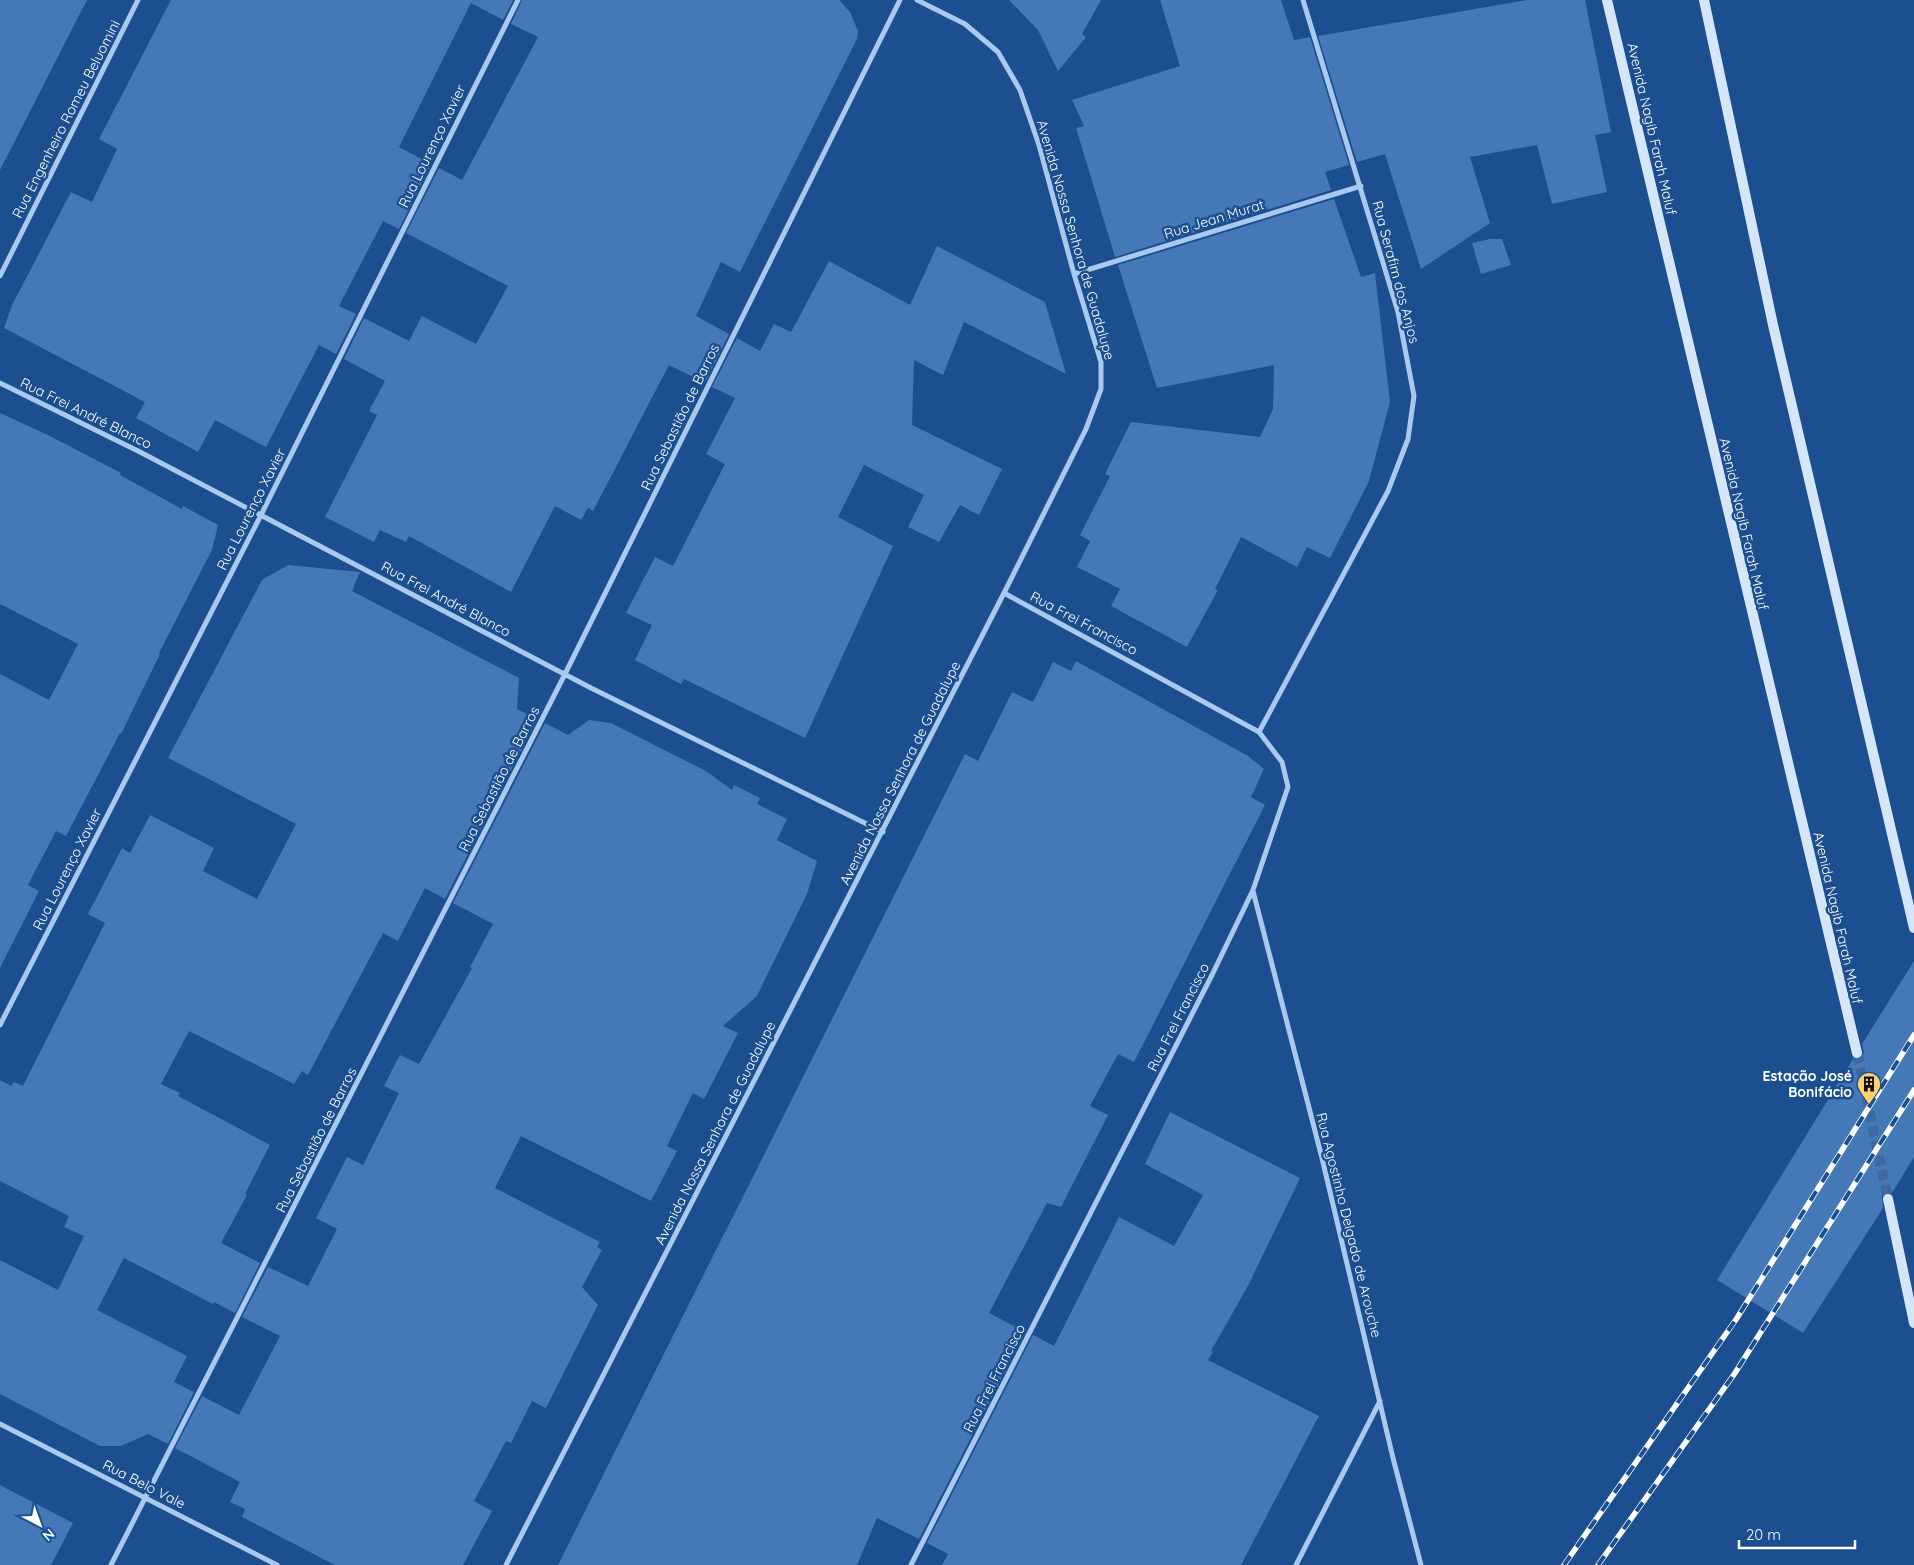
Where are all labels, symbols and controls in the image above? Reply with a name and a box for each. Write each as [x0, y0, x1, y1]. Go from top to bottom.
street label: Rua Engenheiro Romeu Beluomini [8, 17, 124, 221]
street label: Avenida Nagib Farah Maluf [1623, 41, 1681, 217]
street label: Rua Lourenço Xavier [394, 81, 470, 210]
street label: Avenida Nossa Senhora de Guadalupe [1033, 118, 1119, 362]
street label: Rua Jean Murat [1162, 195, 1267, 243]
street label: Rua Serafim dos Anjos [1368, 199, 1424, 345]
street label: Rua Sebastião de Barros [637, 341, 723, 493]
street label: Rua Frei André Blanco [17, 373, 155, 453]
street label: Avenida Nagib Farah Maluf [1715, 436, 1773, 612]
street label: Rua Lourenço Xavier [212, 444, 290, 573]
street label: Rua Frei André Blanco [378, 557, 514, 641]
street label: Rua Frei Francisco [1027, 587, 1141, 659]
street label: Avenida Nossa Senhora de Guadalupe [836, 658, 965, 888]
street label: Rua Sebastião de Barros [455, 703, 543, 855]
street label: Rua Lourenço Xavier [28, 804, 106, 933]
street label: Avenida Nagib Farah Maluf [1809, 830, 1867, 1006]
street label: Rua Frei Francisco [1143, 960, 1213, 1074]
street label: Avenida Nossa Senhora de Guadalupe [651, 1018, 780, 1248]
street label: Rua Sebastião de Barros [272, 1064, 360, 1216]
place label: Estação José Bonifácio [1763, 1067, 1852, 1101]
building icon: Estação José Bonifácio [1856, 1071, 1882, 1105]
street label: Rua Agostinho Delgado de Arouche [1312, 1111, 1386, 1339]
street label: Rua Frei Francisco [959, 1321, 1029, 1435]
street label: Rua Belo Vale [100, 1455, 188, 1513]
north arrow [15, 1500, 65, 1550]
scale bar [1739, 1518, 1855, 1550]
text: N [39, 1525, 58, 1545]
text: 20 m [1746, 1525, 1781, 1544]

